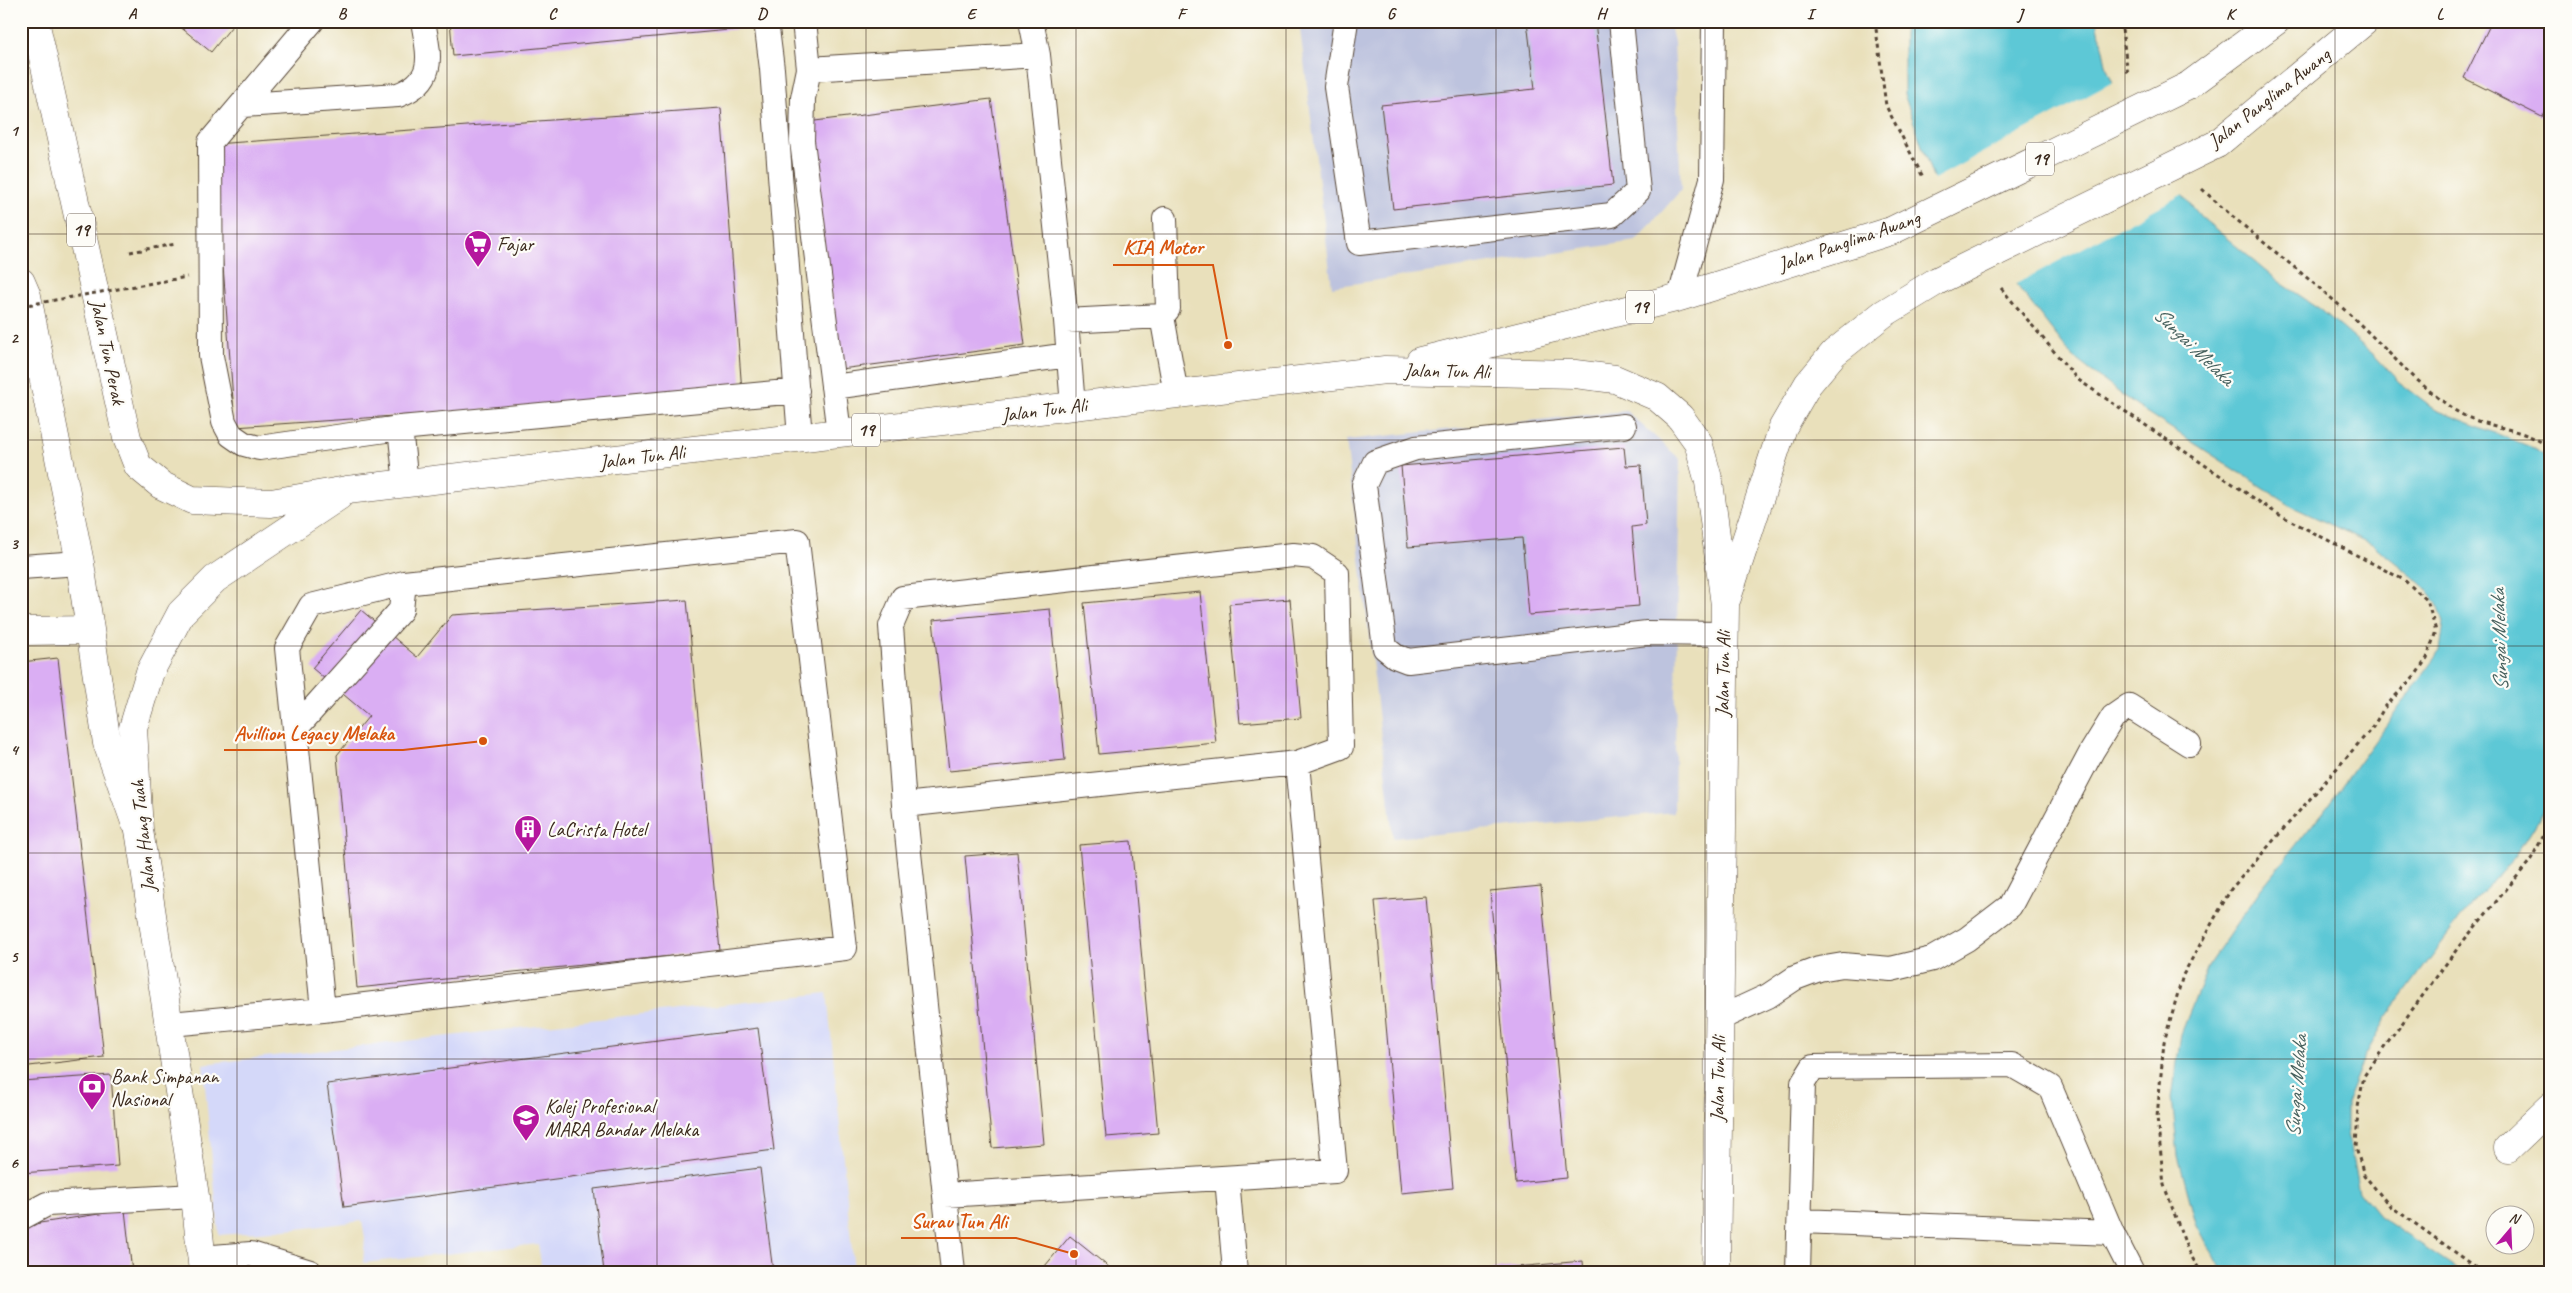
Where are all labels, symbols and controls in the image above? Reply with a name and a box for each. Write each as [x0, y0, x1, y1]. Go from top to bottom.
text: A [128, 4, 138, 24]
text: B [338, 4, 348, 24]
text: C [548, 4, 558, 24]
text: D [757, 4, 768, 24]
text: E [967, 4, 978, 24]
text: F [1177, 4, 1188, 24]
text: G [1387, 4, 1397, 24]
text: H [1596, 4, 1608, 24]
text: I [1807, 4, 1817, 24]
text: J [2016, 4, 2025, 24]
text: K [2226, 4, 2238, 24]
text: L [2437, 4, 2445, 24]
street label: Jalan Panglima Awang [2202, 41, 2337, 154]
text: 1 [10, 121, 19, 141]
road number: 19 [2026, 142, 2054, 176]
street label: Jalan Panglima Awang [1774, 204, 1925, 277]
road number: 19 [67, 214, 95, 246]
supermarket icon: Fajar [463, 229, 493, 268]
callout: KIA Motor [1113, 229, 1213, 265]
place label: Fajar [497, 232, 535, 257]
text: KIA Motor [1123, 234, 1205, 260]
road number: 19 [1626, 290, 1654, 324]
street label: Jalan Tun Perak [84, 296, 132, 409]
water label: Sungai Melaka [2148, 301, 2241, 392]
text: 2 [10, 328, 19, 348]
street label: Jalan Tun Ali [1403, 358, 1492, 384]
street label: Jalan Tun Ali [999, 392, 1090, 428]
road number: 19 [852, 414, 880, 446]
street label: Jalan Tun Ali [597, 439, 688, 475]
text: 3 [10, 534, 19, 554]
water label: Sungai Melaka [2484, 586, 2514, 691]
street label: Jalan Tun Ali [1710, 629, 1736, 718]
callout: Avillion Legacy Melaka [224, 714, 403, 750]
text: Avillion Legacy Melaka [234, 720, 395, 746]
text: 4 [10, 740, 19, 760]
street label: Jalan Hang Tuah [125, 778, 161, 894]
building icon: LaCrista Hotel [513, 814, 543, 853]
place label: LaCrista Hotel [547, 817, 650, 842]
text: 5 [11, 947, 20, 967]
water label: Sungai Melaka [2279, 1032, 2313, 1138]
street label: Jalan Tun Ali [1705, 1034, 1731, 1123]
place label: Bank Simpanan Nasional [111, 1064, 219, 1112]
bank icon: Bank Simpanan Nasional [77, 1072, 107, 1111]
place label: Kolej Profesional MARA Bandar Melaka [545, 1094, 700, 1142]
school or university icon: Kolej Profesional MARA Bandar Melaka [511, 1103, 541, 1142]
text: 6 [10, 1153, 19, 1173]
callout: Surau Tun Ali [901, 1202, 1016, 1238]
north arrow [2484, 1206, 2534, 1256]
text: Surau Tun Ali [911, 1208, 1010, 1234]
text: N [2507, 1209, 2523, 1228]

